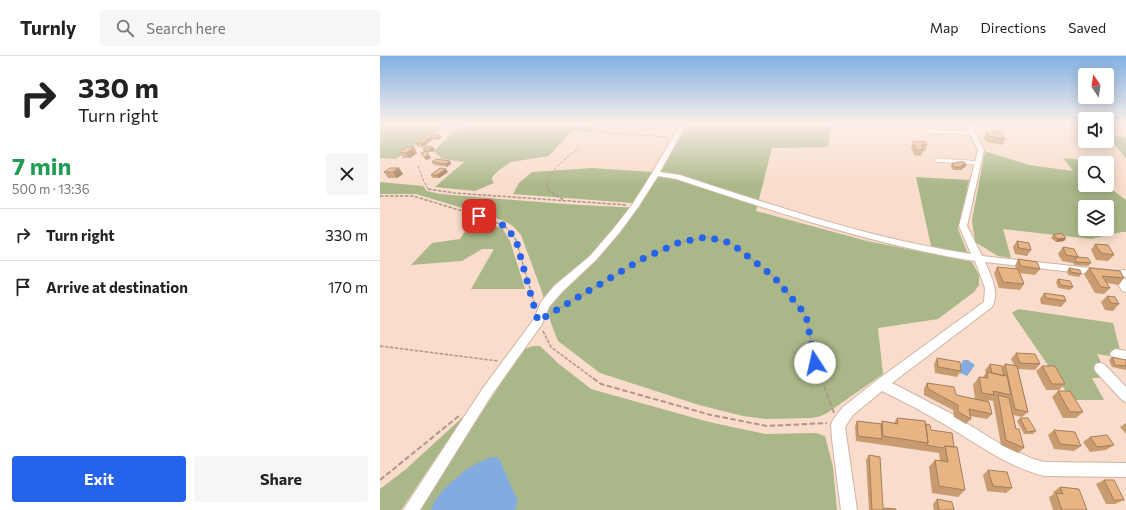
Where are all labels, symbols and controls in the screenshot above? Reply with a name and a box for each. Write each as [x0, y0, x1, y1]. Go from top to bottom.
search box [100, 10, 380, 46]
text: Turnly [20, 16, 76, 39]
icon: search [114, 17, 136, 39]
text: Search here [146, 19, 226, 37]
text: Map [930, 19, 959, 36]
text: Directions [981, 19, 1046, 36]
text: Saved [1068, 19, 1106, 36]
north arrow [1078, 68, 1114, 104]
map controls [1078, 68, 1114, 236]
text: 330 m [78, 70, 159, 104]
icon: right [12, 72, 64, 124]
text: Turn right [78, 104, 158, 126]
button: sound [1078, 112, 1114, 148]
text: 7 min [12, 151, 71, 180]
button: close [326, 153, 368, 195]
button: search [1078, 156, 1114, 192]
text: 500 m · 13:36 [12, 181, 90, 197]
pin [462, 199, 496, 233]
button: layers [1078, 200, 1114, 236]
icon: arrive [468, 205, 490, 227]
icon: right [12, 224, 34, 246]
text: Turn right [46, 226, 115, 244]
text: 330 m [325, 226, 368, 244]
icon: arrive [12, 276, 34, 298]
text: Arrive at destination [46, 278, 188, 296]
text: 170 m [328, 278, 368, 296]
position arrow [794, 342, 836, 384]
button: Exit [12, 456, 186, 502]
button: Share [194, 456, 368, 502]

